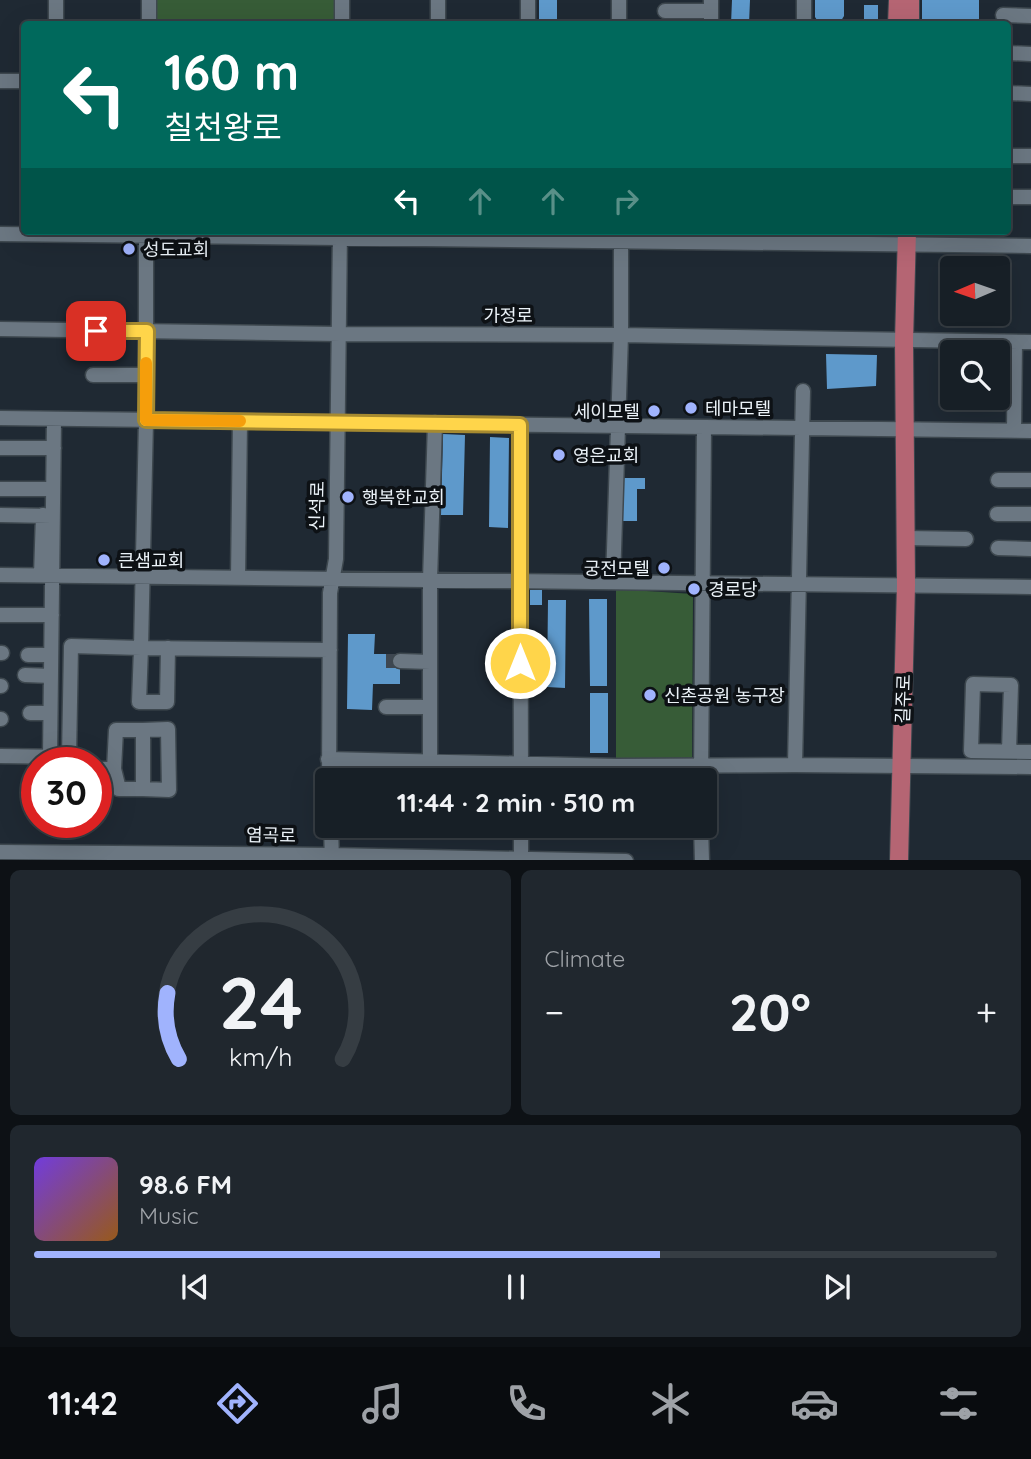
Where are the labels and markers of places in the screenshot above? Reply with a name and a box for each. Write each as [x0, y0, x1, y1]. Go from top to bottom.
place label: 성도교회 [143, 238, 209, 261]
marker: 성도교회 [121, 241, 137, 257]
pin [66, 301, 126, 361]
place label: 테마모텔 [705, 397, 771, 420]
place label: 세이모텔 [574, 400, 640, 423]
marker: 테마모텔 [683, 400, 699, 416]
marker: 세이모텔 [646, 403, 662, 419]
place label: 영은교회 [573, 444, 639, 467]
marker: 영은교회 [551, 447, 567, 463]
place label: 행복한교회 [362, 486, 445, 509]
marker: 행복한교회 [340, 489, 356, 505]
place label: 큰샘교회 [118, 549, 184, 572]
marker: 큰샘교회 [96, 552, 112, 568]
place label: 궁전모텔 [584, 557, 650, 580]
marker: 궁전모텔 [656, 560, 672, 576]
place label: 경로당 [708, 578, 758, 601]
marker: 경로당 [686, 581, 702, 597]
place label: 신촌공원 농구장 [664, 684, 785, 707]
marker: 신촌공원 농구장 [642, 687, 658, 703]

